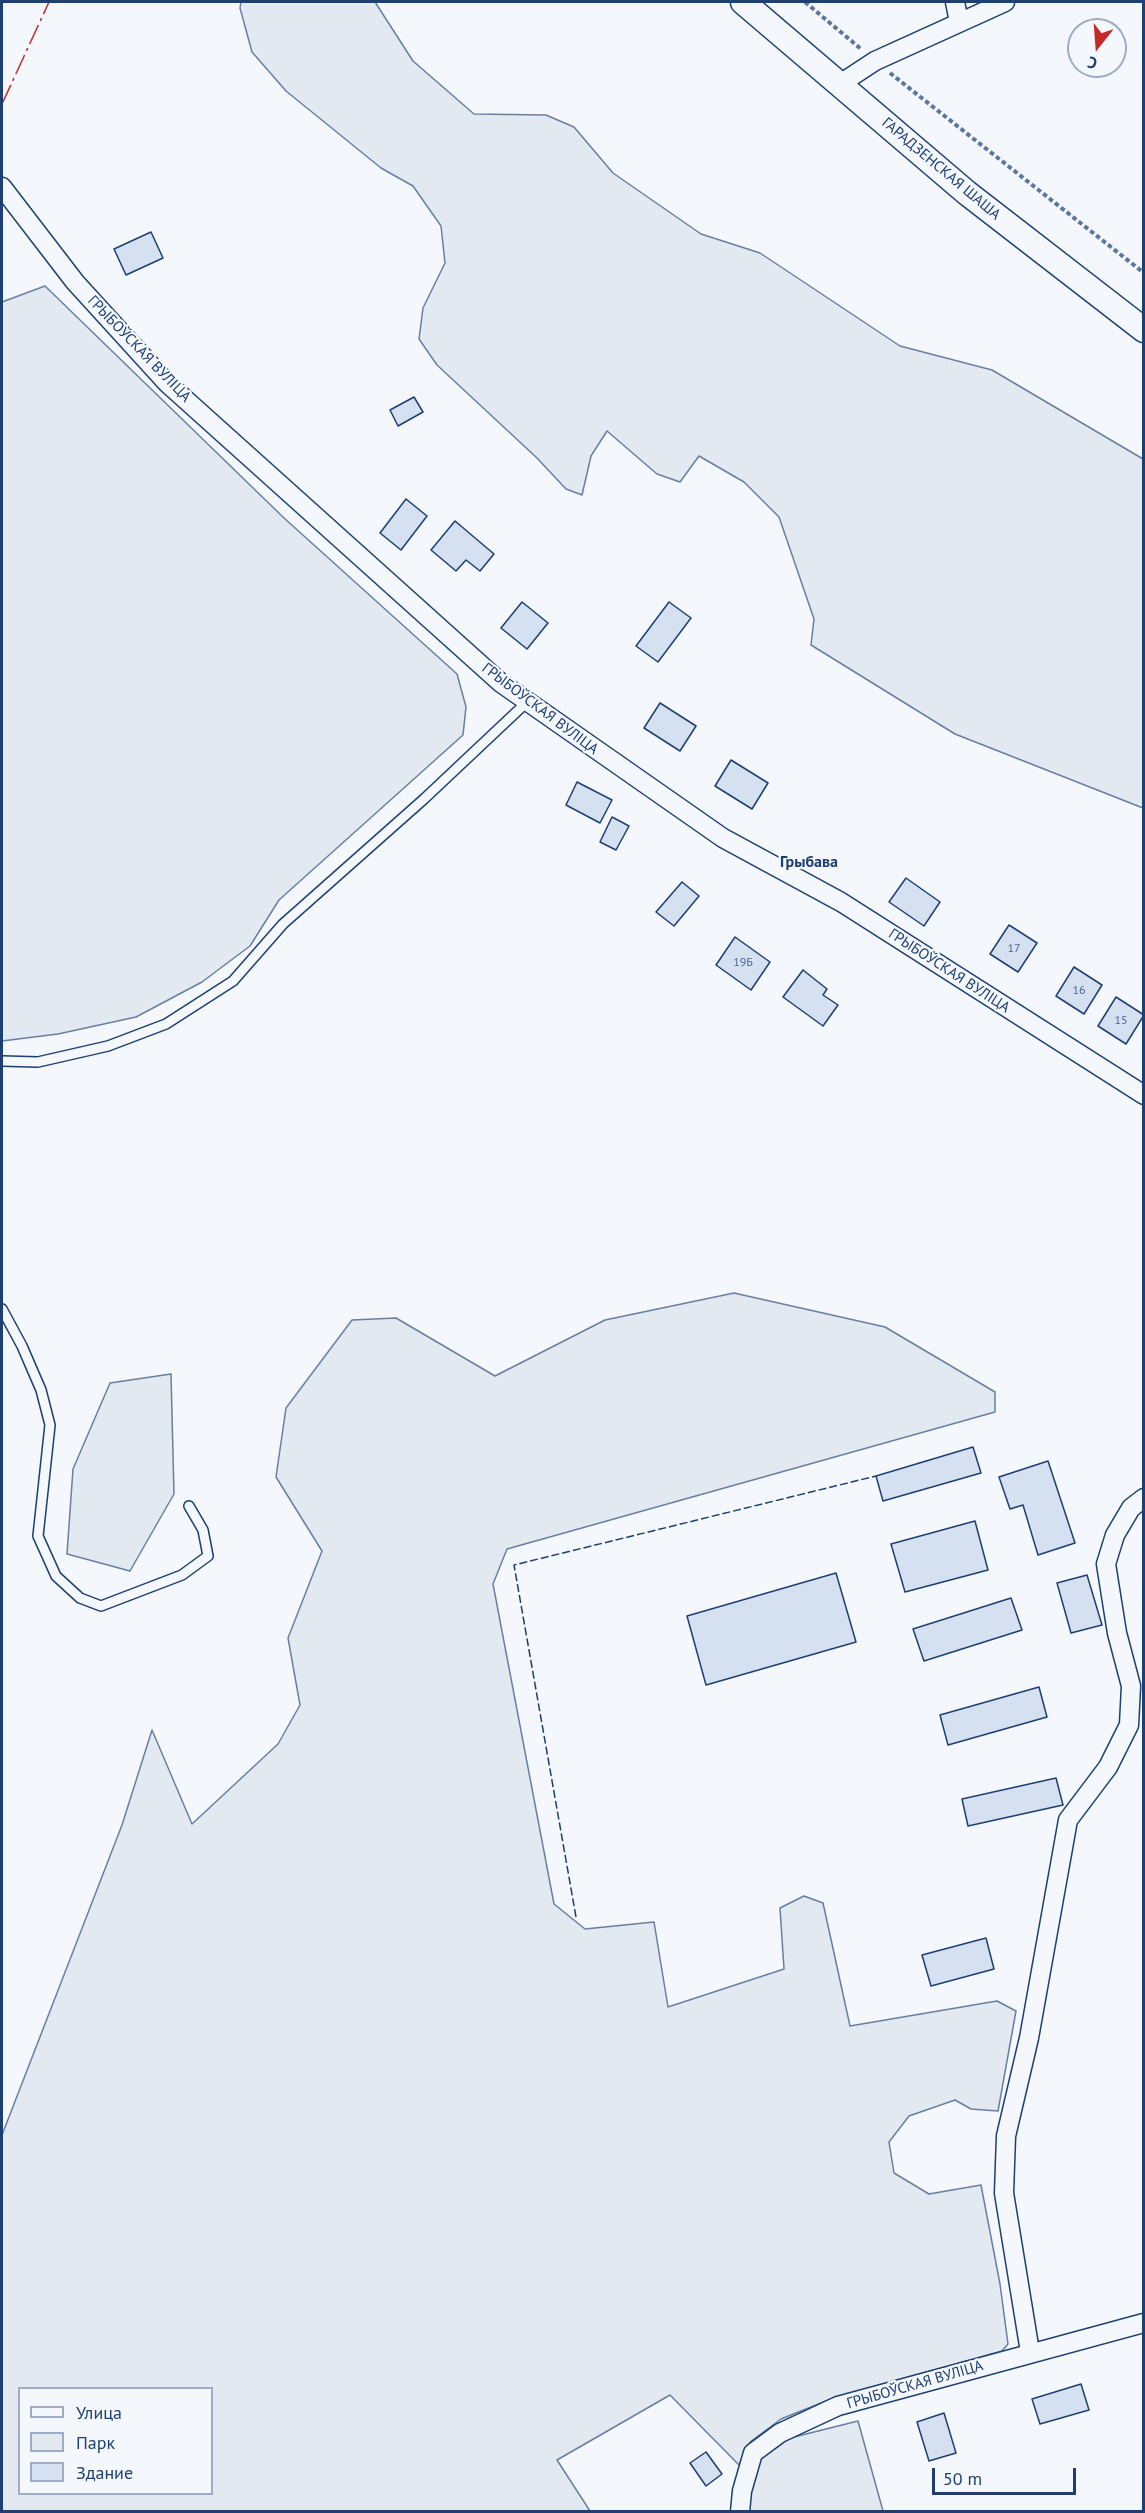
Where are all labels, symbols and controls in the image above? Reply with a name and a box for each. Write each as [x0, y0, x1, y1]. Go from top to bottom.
north arrow [1067, 18, 1127, 78]
text: С [1085, 52, 1100, 74]
street label: ГАРАДЗЕНСКАЯ ШАША [878, 114, 1004, 224]
street label: ГРЫБОЎСКАЯ ВУЛІЦА [84, 292, 194, 406]
street label: ГРЫБОЎСКАЯ ВУЛІЦА [478, 659, 602, 759]
district label: Грыбава [780, 852, 838, 872]
street label: ГРЫБОЎСКАЯ ВУЛІЦА [885, 925, 1013, 1017]
house number: 17 [1007, 942, 1021, 956]
house number: 19Б [733, 956, 753, 970]
house number: 16 [1072, 984, 1086, 998]
house number: 15 [1114, 1014, 1128, 1028]
street label: ГРЫБОЎСКАЯ ВУЛІЦА [845, 2357, 985, 2413]
legend [18, 2387, 213, 2495]
text: Улица [76, 2401, 122, 2424]
text: Парк [76, 2431, 115, 2454]
scale bar [935, 2456, 1079, 2494]
text: Здание [76, 2461, 133, 2484]
text: 50 m [943, 2467, 982, 2490]

